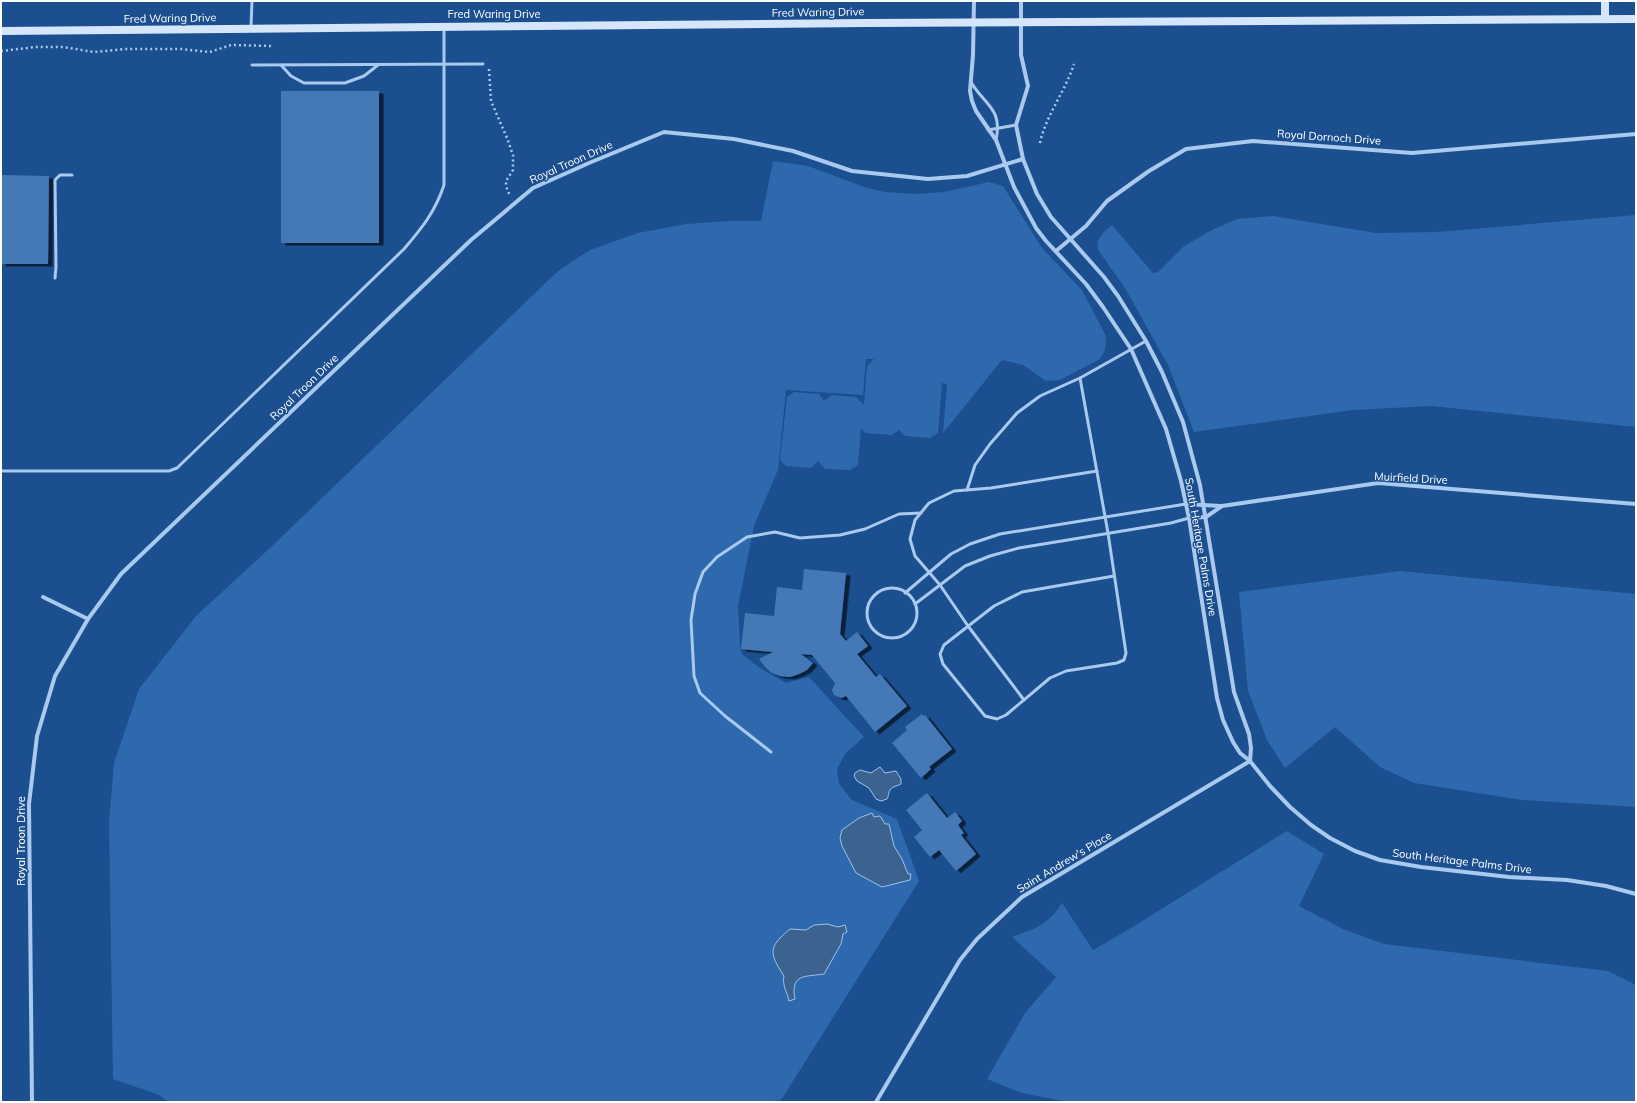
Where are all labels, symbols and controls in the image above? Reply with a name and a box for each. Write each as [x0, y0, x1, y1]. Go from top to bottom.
street label: Fred Waring Drive [771, 4, 865, 20]
street label: Fred Waring Drive [448, 7, 540, 21]
street label: Fred Waring Drive [123, 10, 217, 26]
street label: Royal Dornoch Drive [1277, 126, 1381, 148]
street label: Royal Troon Drive [527, 137, 615, 187]
street label: Royal Troon Drive [267, 351, 341, 423]
street label: Muirfield Drive [1374, 469, 1448, 487]
street label: South Heritage Palms Drive [1182, 477, 1220, 617]
street label: Royal Troon Drive [14, 796, 28, 886]
street label: Saint Andrew's Place [1014, 828, 1114, 896]
street label: South Heritage Palms Drive [1392, 846, 1532, 876]

